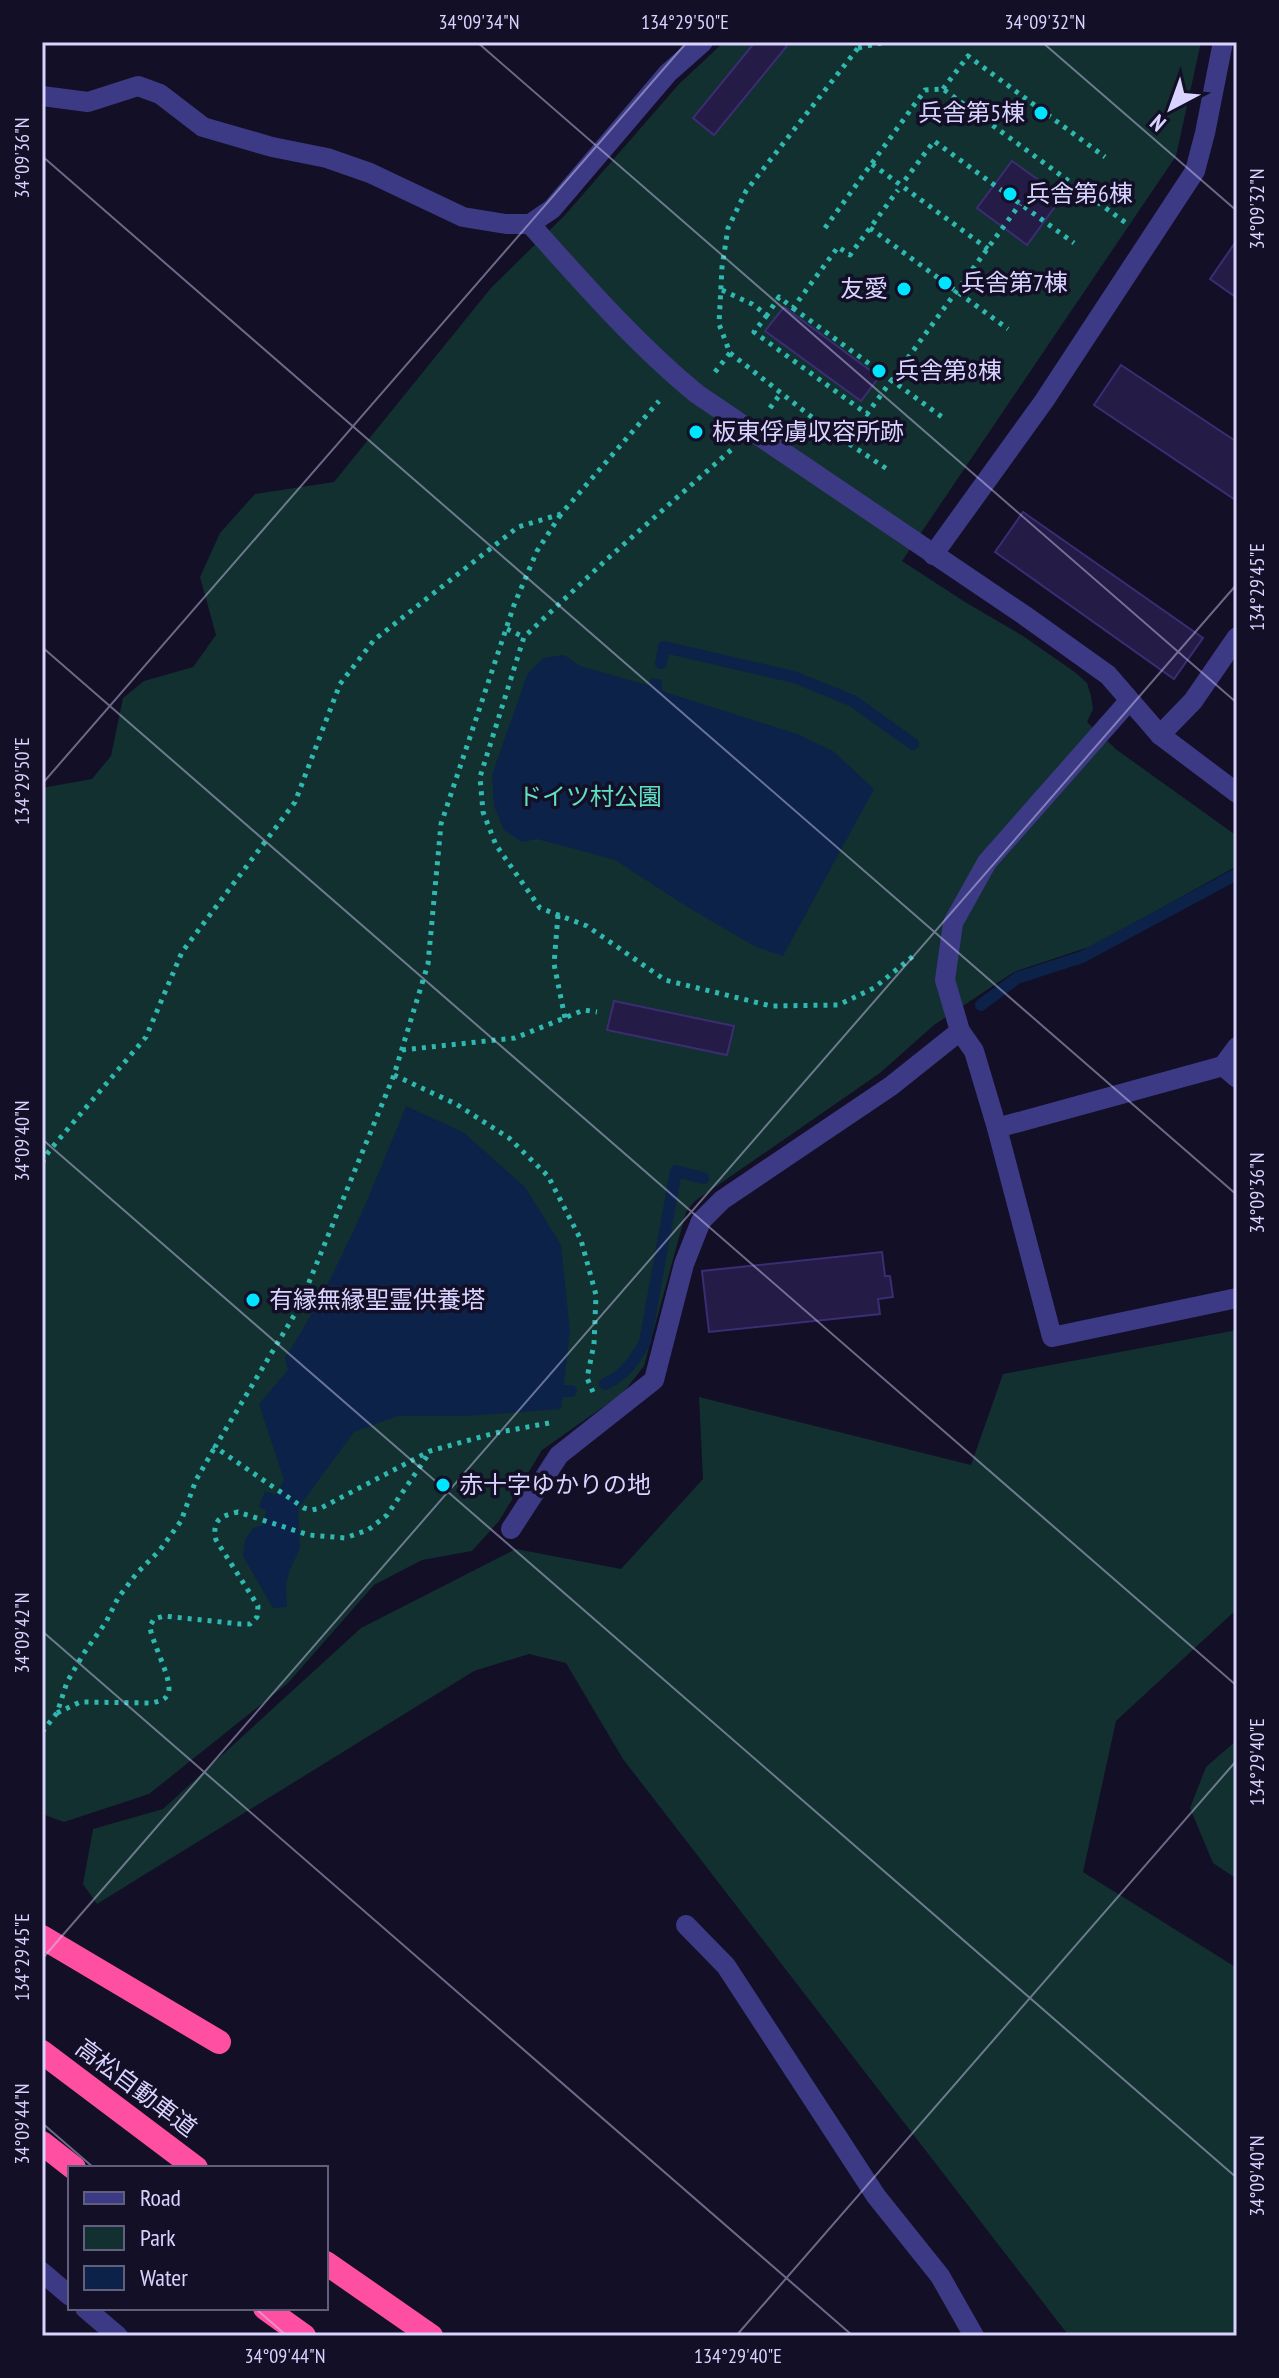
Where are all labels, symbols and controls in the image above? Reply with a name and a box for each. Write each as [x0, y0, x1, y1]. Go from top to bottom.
text: 34°09'34"N [439, 9, 519, 35]
text: 134°29'50"E [641, 9, 729, 35]
text: 34°09'32"N [1005, 9, 1085, 35]
north arrow [1131, 68, 1211, 148]
place label: 兵舎第5棟 [918, 97, 1025, 128]
marker: 兵舎第5棟 [1032, 104, 1050, 122]
text: N [1144, 109, 1172, 138]
text: 34°09'36"N [9, 118, 35, 198]
text: 34°09'32"N [1244, 169, 1270, 249]
place label: 兵舎第6棟 [1026, 178, 1133, 209]
marker: 兵舎第6棟 [1001, 185, 1019, 203]
place label: 兵舎第7棟 [961, 267, 1068, 298]
place label: 友愛 [840, 273, 888, 304]
marker: 兵舎第7棟 [936, 274, 954, 292]
marker: 友愛 [895, 280, 913, 298]
place label: 兵舎第8棟 [895, 355, 1002, 386]
marker: 兵舎第8棟 [870, 362, 888, 380]
place label: 板東俘虜収容所跡 [712, 416, 904, 447]
marker: 板東俘虜収容所跡 [687, 423, 705, 441]
text: 134°29'45"E [1244, 543, 1270, 631]
text: 134°29'50"E [9, 737, 35, 825]
park label: ドイツ村公園 [518, 781, 662, 812]
text: 34°09'40"N [9, 1101, 35, 1181]
text: 34°09'36"N [1244, 1153, 1270, 1233]
place label: 有縁無縁聖霊供養塔 [269, 1284, 485, 1315]
marker: 有縁無縁聖霊供養塔 [244, 1291, 262, 1309]
place label: 赤十字ゆかりの地 [459, 1469, 651, 1500]
marker: 赤十字ゆかりの地 [434, 1476, 452, 1494]
text: 34°09'42"N [9, 1593, 35, 1673]
text: 134°29'40"E [1244, 1718, 1270, 1806]
text: 134°29'45"E [9, 1913, 35, 2001]
street label: 高松自動車道 [69, 2032, 203, 2143]
text: 34°09'44"N [9, 2084, 35, 2164]
text: 34°09'40"N [1244, 2136, 1270, 2216]
legend [68, 2166, 328, 2310]
text: Road [140, 2182, 181, 2213]
text: Park [140, 2222, 176, 2253]
text: Water [140, 2262, 188, 2293]
text: 34°09'44"N [245, 2343, 325, 2369]
text: 134°29'40"E [694, 2343, 782, 2369]

